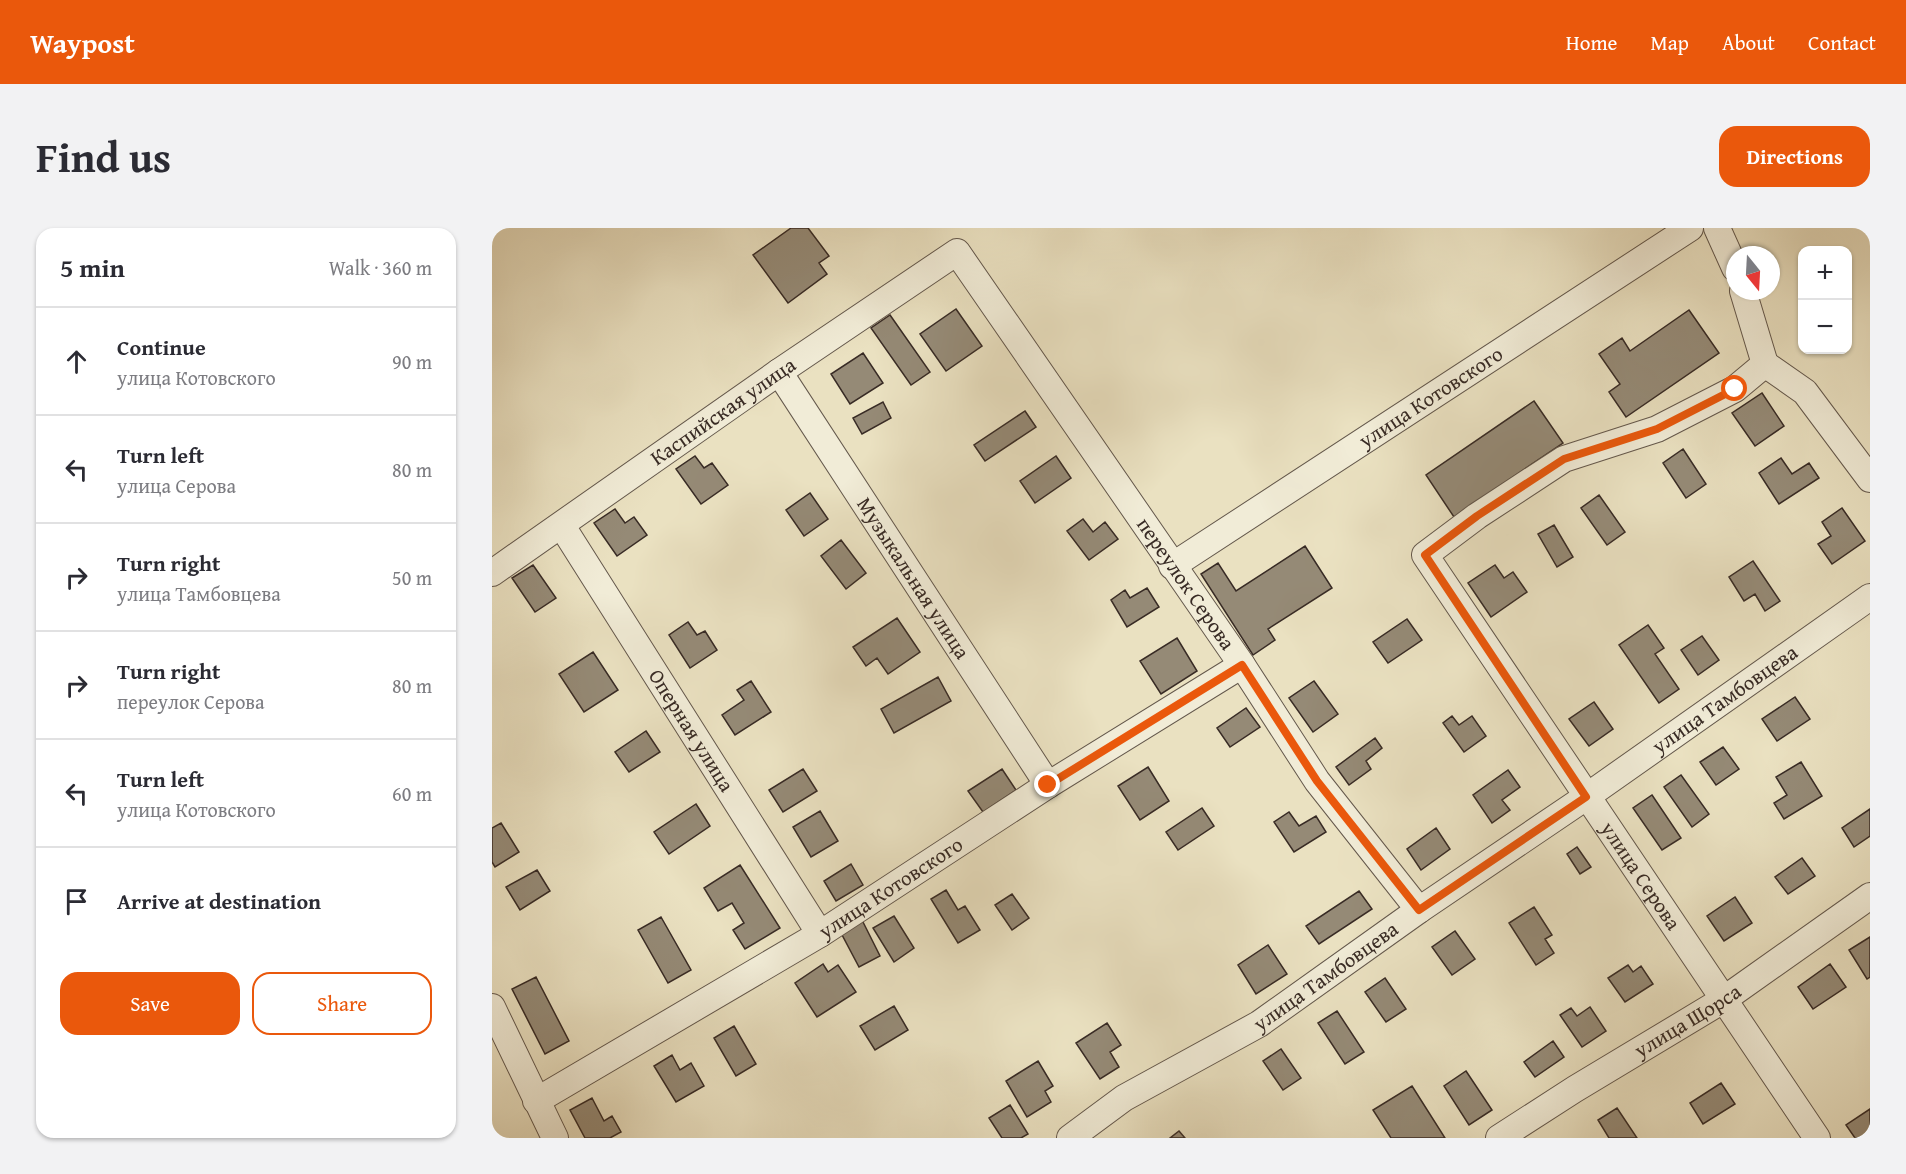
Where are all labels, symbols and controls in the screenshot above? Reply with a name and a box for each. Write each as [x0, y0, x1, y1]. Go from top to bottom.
text: Waypost [30, 22, 135, 63]
text: Home [1566, 27, 1617, 58]
text: Map [1650, 27, 1689, 58]
text: About [1722, 27, 1775, 58]
text: Contact [1808, 27, 1876, 58]
text: Find us [36, 126, 171, 187]
button: Directions [1719, 126, 1870, 187]
north arrow [1726, 246, 1780, 300]
map controls [1798, 246, 1852, 354]
button: + [1798, 246, 1852, 300]
text: 5 min [60, 248, 125, 287]
text: Walk · 360 m [329, 253, 432, 282]
button: − [1798, 300, 1852, 354]
text: Continue [117, 331, 206, 363]
street label: улица Котовского [1351, 338, 1509, 456]
icon: ahead [60, 345, 93, 378]
text: 90 m [392, 347, 432, 376]
street label: Каспийская улица [644, 349, 802, 473]
text: улица Котовского [117, 363, 276, 392]
route start [1721, 375, 1747, 401]
text: Turn left [117, 439, 204, 471]
icon: left [60, 453, 93, 486]
text: 80 m [392, 455, 432, 484]
text: улица Серова [117, 471, 236, 500]
street label: Музыкальная улица [849, 491, 978, 665]
street label: переулок Серова [1129, 511, 1243, 656]
text: Turn right [117, 547, 220, 579]
icon: right [60, 561, 93, 594]
text: 50 m [392, 563, 432, 592]
text: улица Тамбовцева [117, 579, 281, 608]
street label: улица Тамбовцева [1644, 637, 1804, 762]
text: Turn right [117, 655, 220, 687]
street label: Оперная улица [641, 663, 742, 798]
icon: right [60, 669, 93, 702]
text: 80 m [392, 671, 432, 700]
text: переулок Серова [117, 687, 265, 716]
text: Turn left [117, 763, 204, 795]
route end [1034, 771, 1060, 797]
icon: left [60, 777, 93, 810]
text: 60 m [392, 779, 432, 808]
text: улица Котовского [117, 795, 276, 824]
street label: улица Серова [1593, 814, 1689, 936]
street label: улица Котовского [811, 829, 969, 946]
icon: arrive [60, 885, 93, 918]
text: Arrive at destination [117, 885, 321, 917]
street label: улица Тамбовцева [1246, 914, 1404, 1039]
button: Save [60, 972, 240, 1035]
button: Share [252, 972, 432, 1035]
street label: улица Щорса [1627, 976, 1747, 1066]

